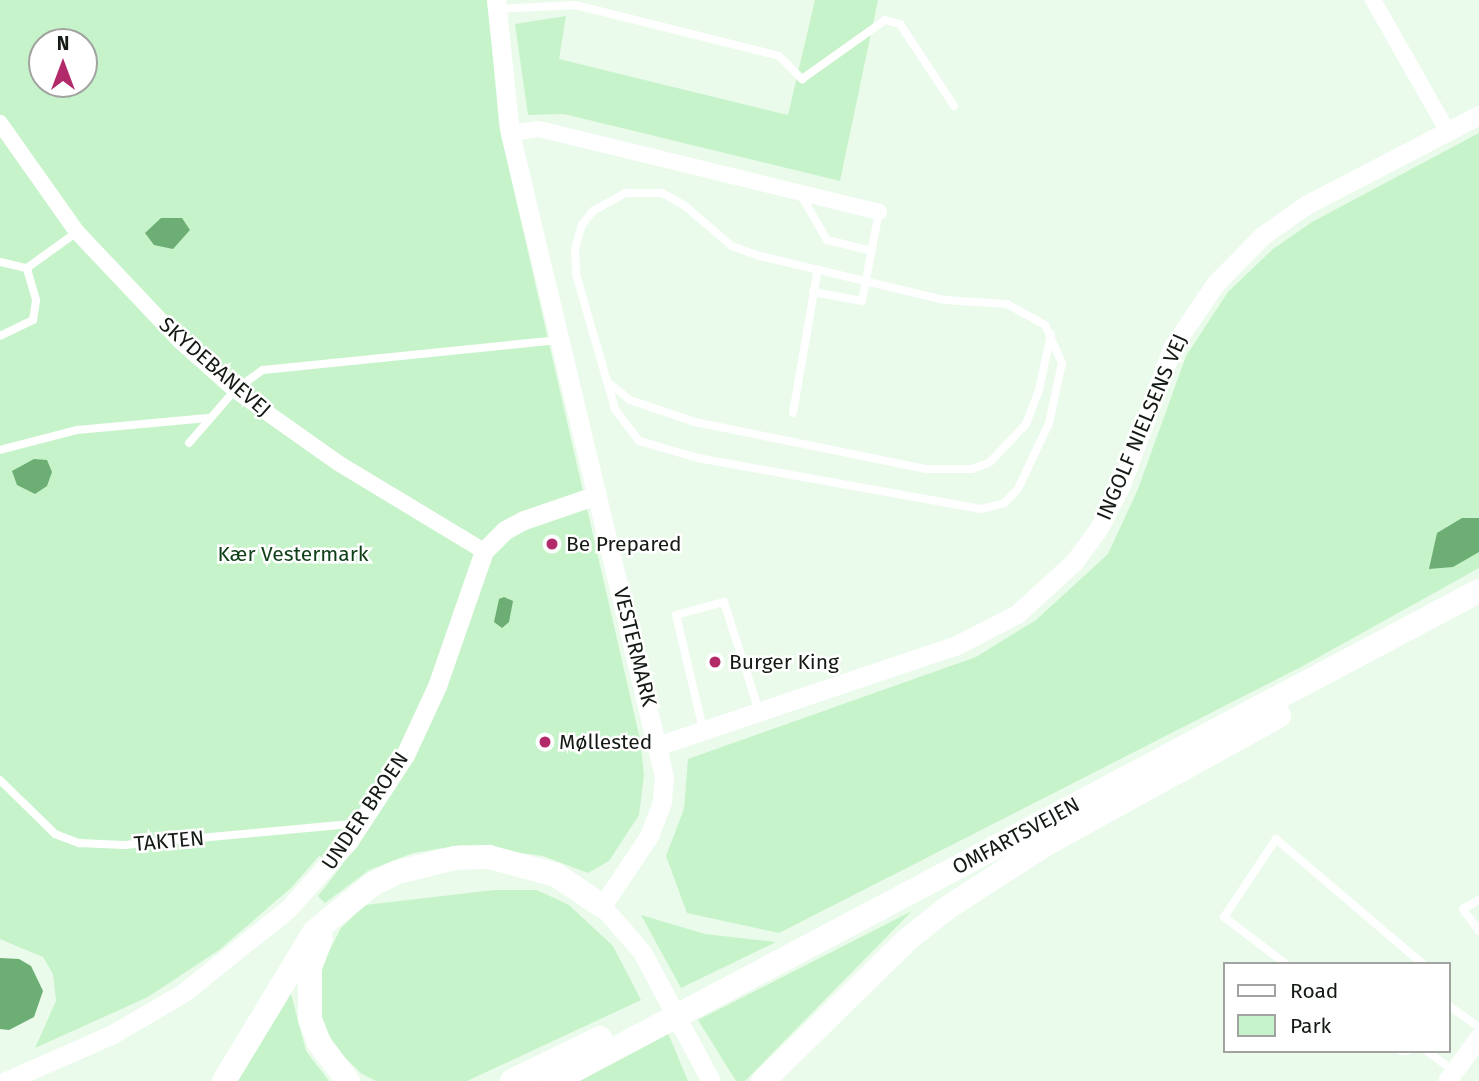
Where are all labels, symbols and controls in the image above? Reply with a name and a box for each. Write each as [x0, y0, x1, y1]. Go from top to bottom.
north arrow [28, 28, 98, 98]
text: N [57, 32, 69, 55]
street label: SKYDEBANEVEJ [154, 312, 276, 422]
street label: INGOLF NIELSENS VEJ [1091, 330, 1193, 524]
place label: Be Prepared [566, 531, 682, 557]
marker: Be Prepared [544, 536, 560, 552]
park label: Kær Vestermark [217, 541, 369, 567]
street label: VESTERMARK [608, 585, 662, 709]
place label: Burger King [729, 649, 839, 675]
marker: Burger King [707, 654, 723, 670]
place label: Møllested [559, 729, 652, 755]
marker: Møllested [537, 734, 553, 750]
street label: UNDER BROEN [316, 747, 414, 875]
street label: OMFARTSVEJEN [948, 792, 1084, 880]
street label: TAKTEN [133, 825, 205, 857]
legend [1224, 962, 1451, 1053]
text: Road [1290, 978, 1338, 1004]
text: Park [1290, 1013, 1331, 1039]

